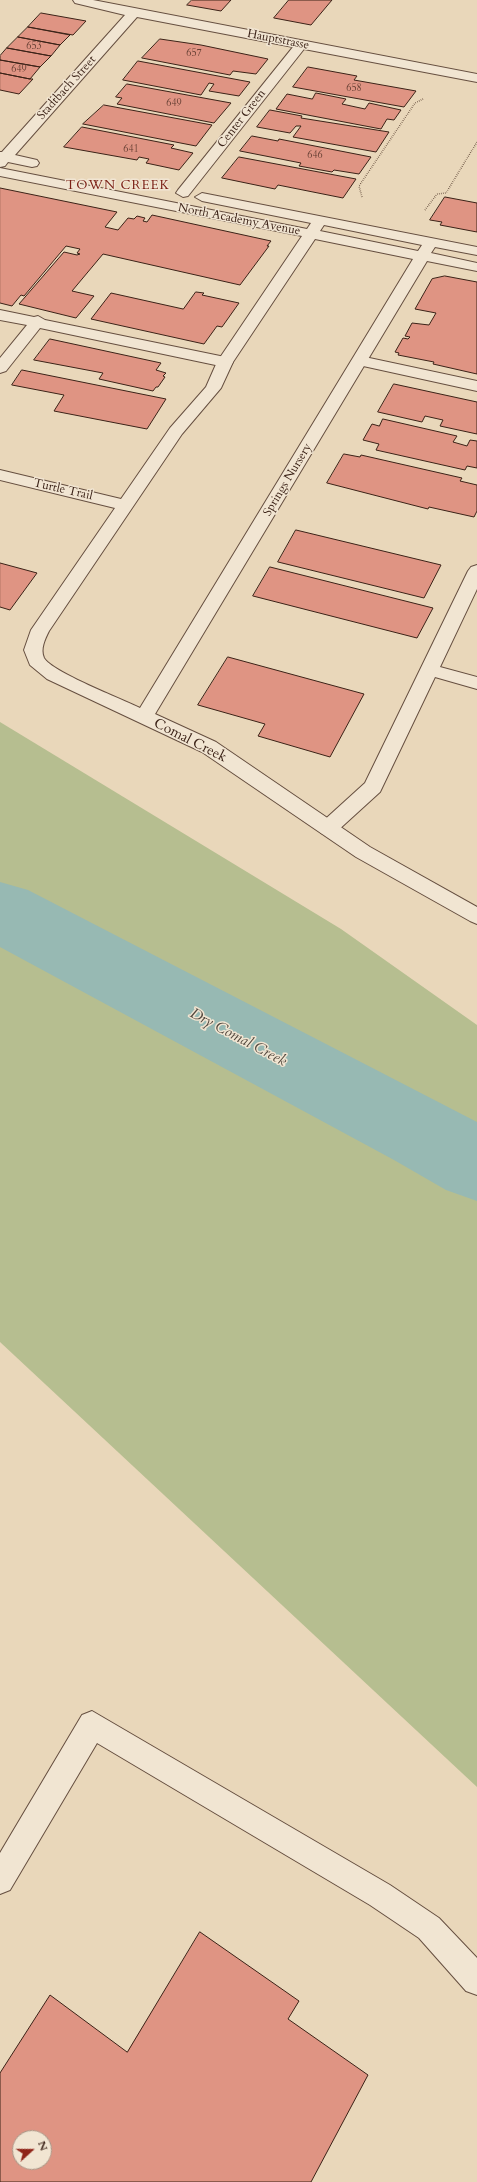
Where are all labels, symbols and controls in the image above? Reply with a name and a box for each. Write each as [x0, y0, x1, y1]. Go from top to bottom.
street label: Hauptstrasse [246, 27, 310, 53]
house number: 653 [26, 41, 42, 53]
house number: 657 [186, 48, 202, 60]
street label: Stadtbach Street [35, 53, 99, 123]
house number: 649 [11, 64, 27, 76]
house number: 658 [346, 83, 362, 95]
street label: Center Green [215, 87, 269, 151]
house number: 649 [166, 98, 182, 110]
house number: 641 [123, 144, 139, 156]
house number: 646 [307, 150, 323, 162]
district label: TOWN CREEK [66, 178, 170, 194]
street label: North Academy Avenue [177, 201, 301, 239]
street label: Springs Nursery [261, 441, 315, 519]
street label: Turtle Trail [32, 476, 94, 504]
street label: Comal Creek [151, 715, 229, 767]
water label: Dry Comal Creek [187, 1005, 289, 1071]
north arrow [12, 2130, 52, 2170]
text: N [34, 2139, 51, 2153]

